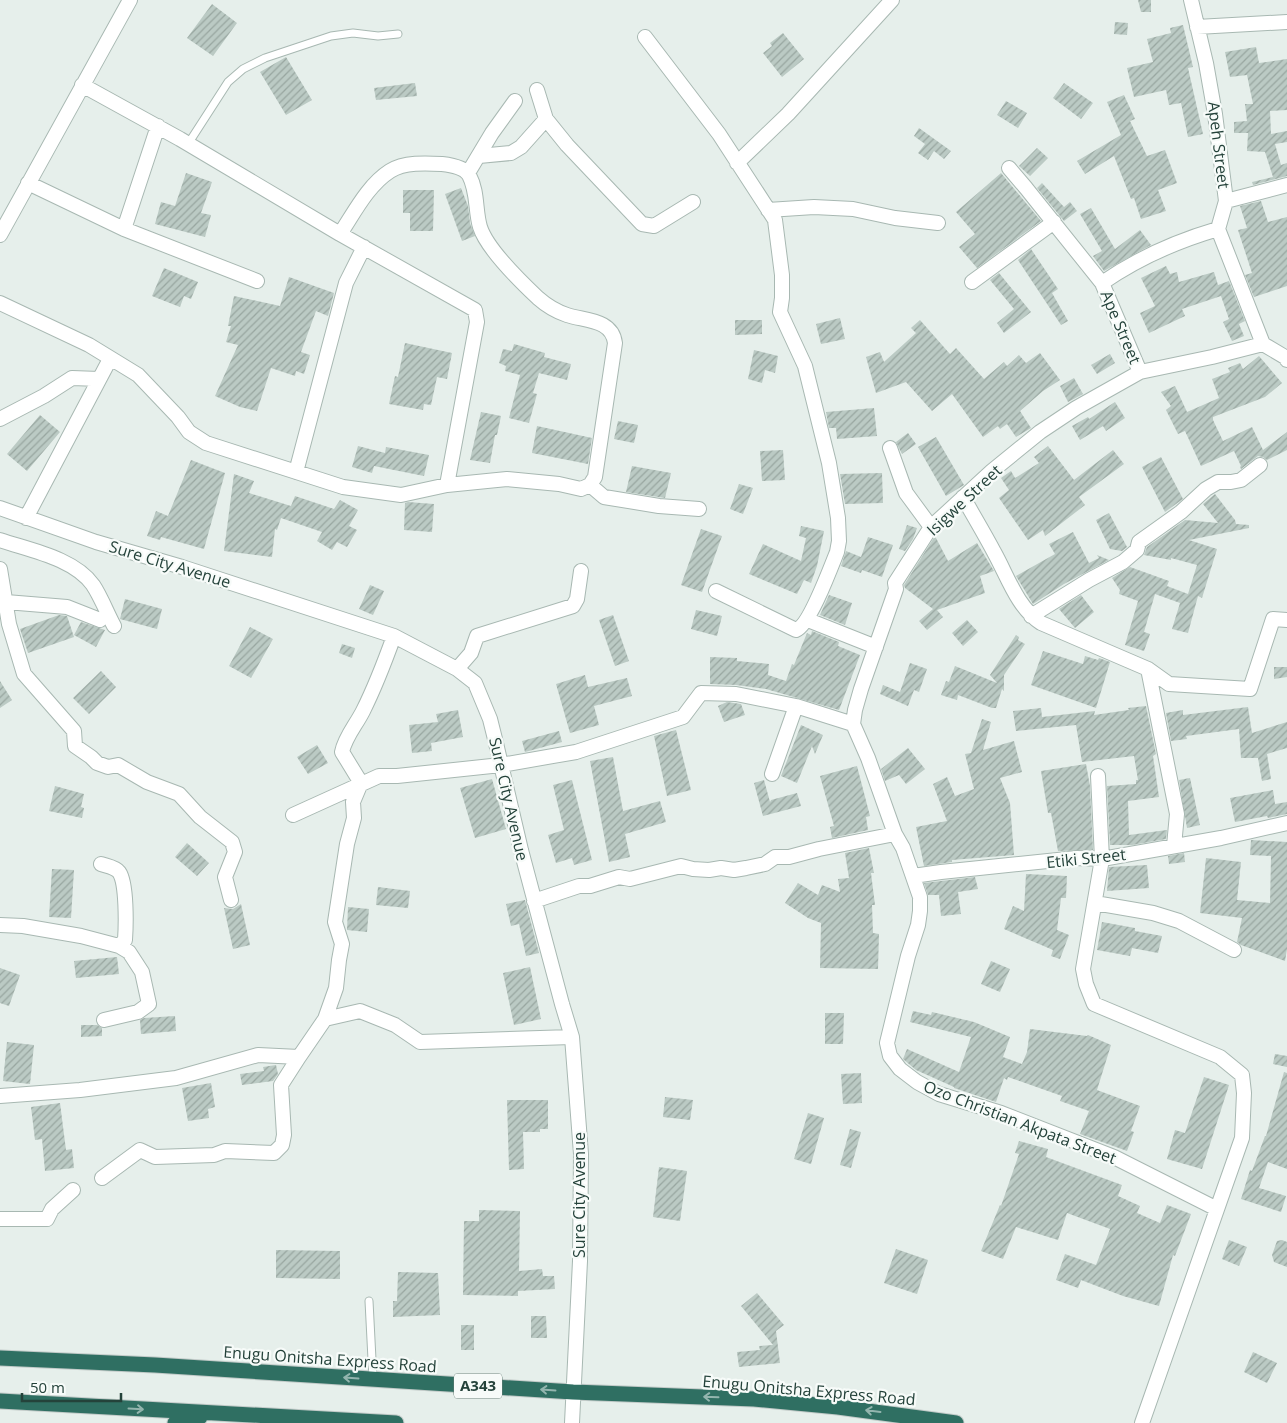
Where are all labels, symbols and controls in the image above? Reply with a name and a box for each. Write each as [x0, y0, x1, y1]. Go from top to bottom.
street label: Apeh Street [1203, 100, 1235, 190]
street label: Ape Street [1096, 287, 1146, 367]
street label: Isigwe Street [922, 459, 1006, 540]
street label: Sure City Avenue [107, 535, 233, 593]
street label: Sure City Avenue [484, 735, 534, 863]
street label: Etiki Street [1045, 843, 1127, 873]
street label: Ozo Christian Akpata Street [920, 1075, 1120, 1169]
street label: Sure City Avenue [568, 1132, 590, 1258]
street label: Enugu Onitsha Express Road [223, 1341, 437, 1377]
scale bar [22, 1370, 121, 1402]
street label: Enugu Onitsha Express Road [702, 1370, 916, 1410]
one-way arrow [344, 1374, 360, 1383]
road number: A343 [454, 1374, 502, 1398]
text: 50 m [30, 1377, 65, 1397]
one-way arrow [541, 1386, 557, 1395]
one-way arrow [703, 1392, 720, 1402]
one-way arrow [128, 1404, 144, 1413]
one-way arrow [865, 1406, 881, 1416]

